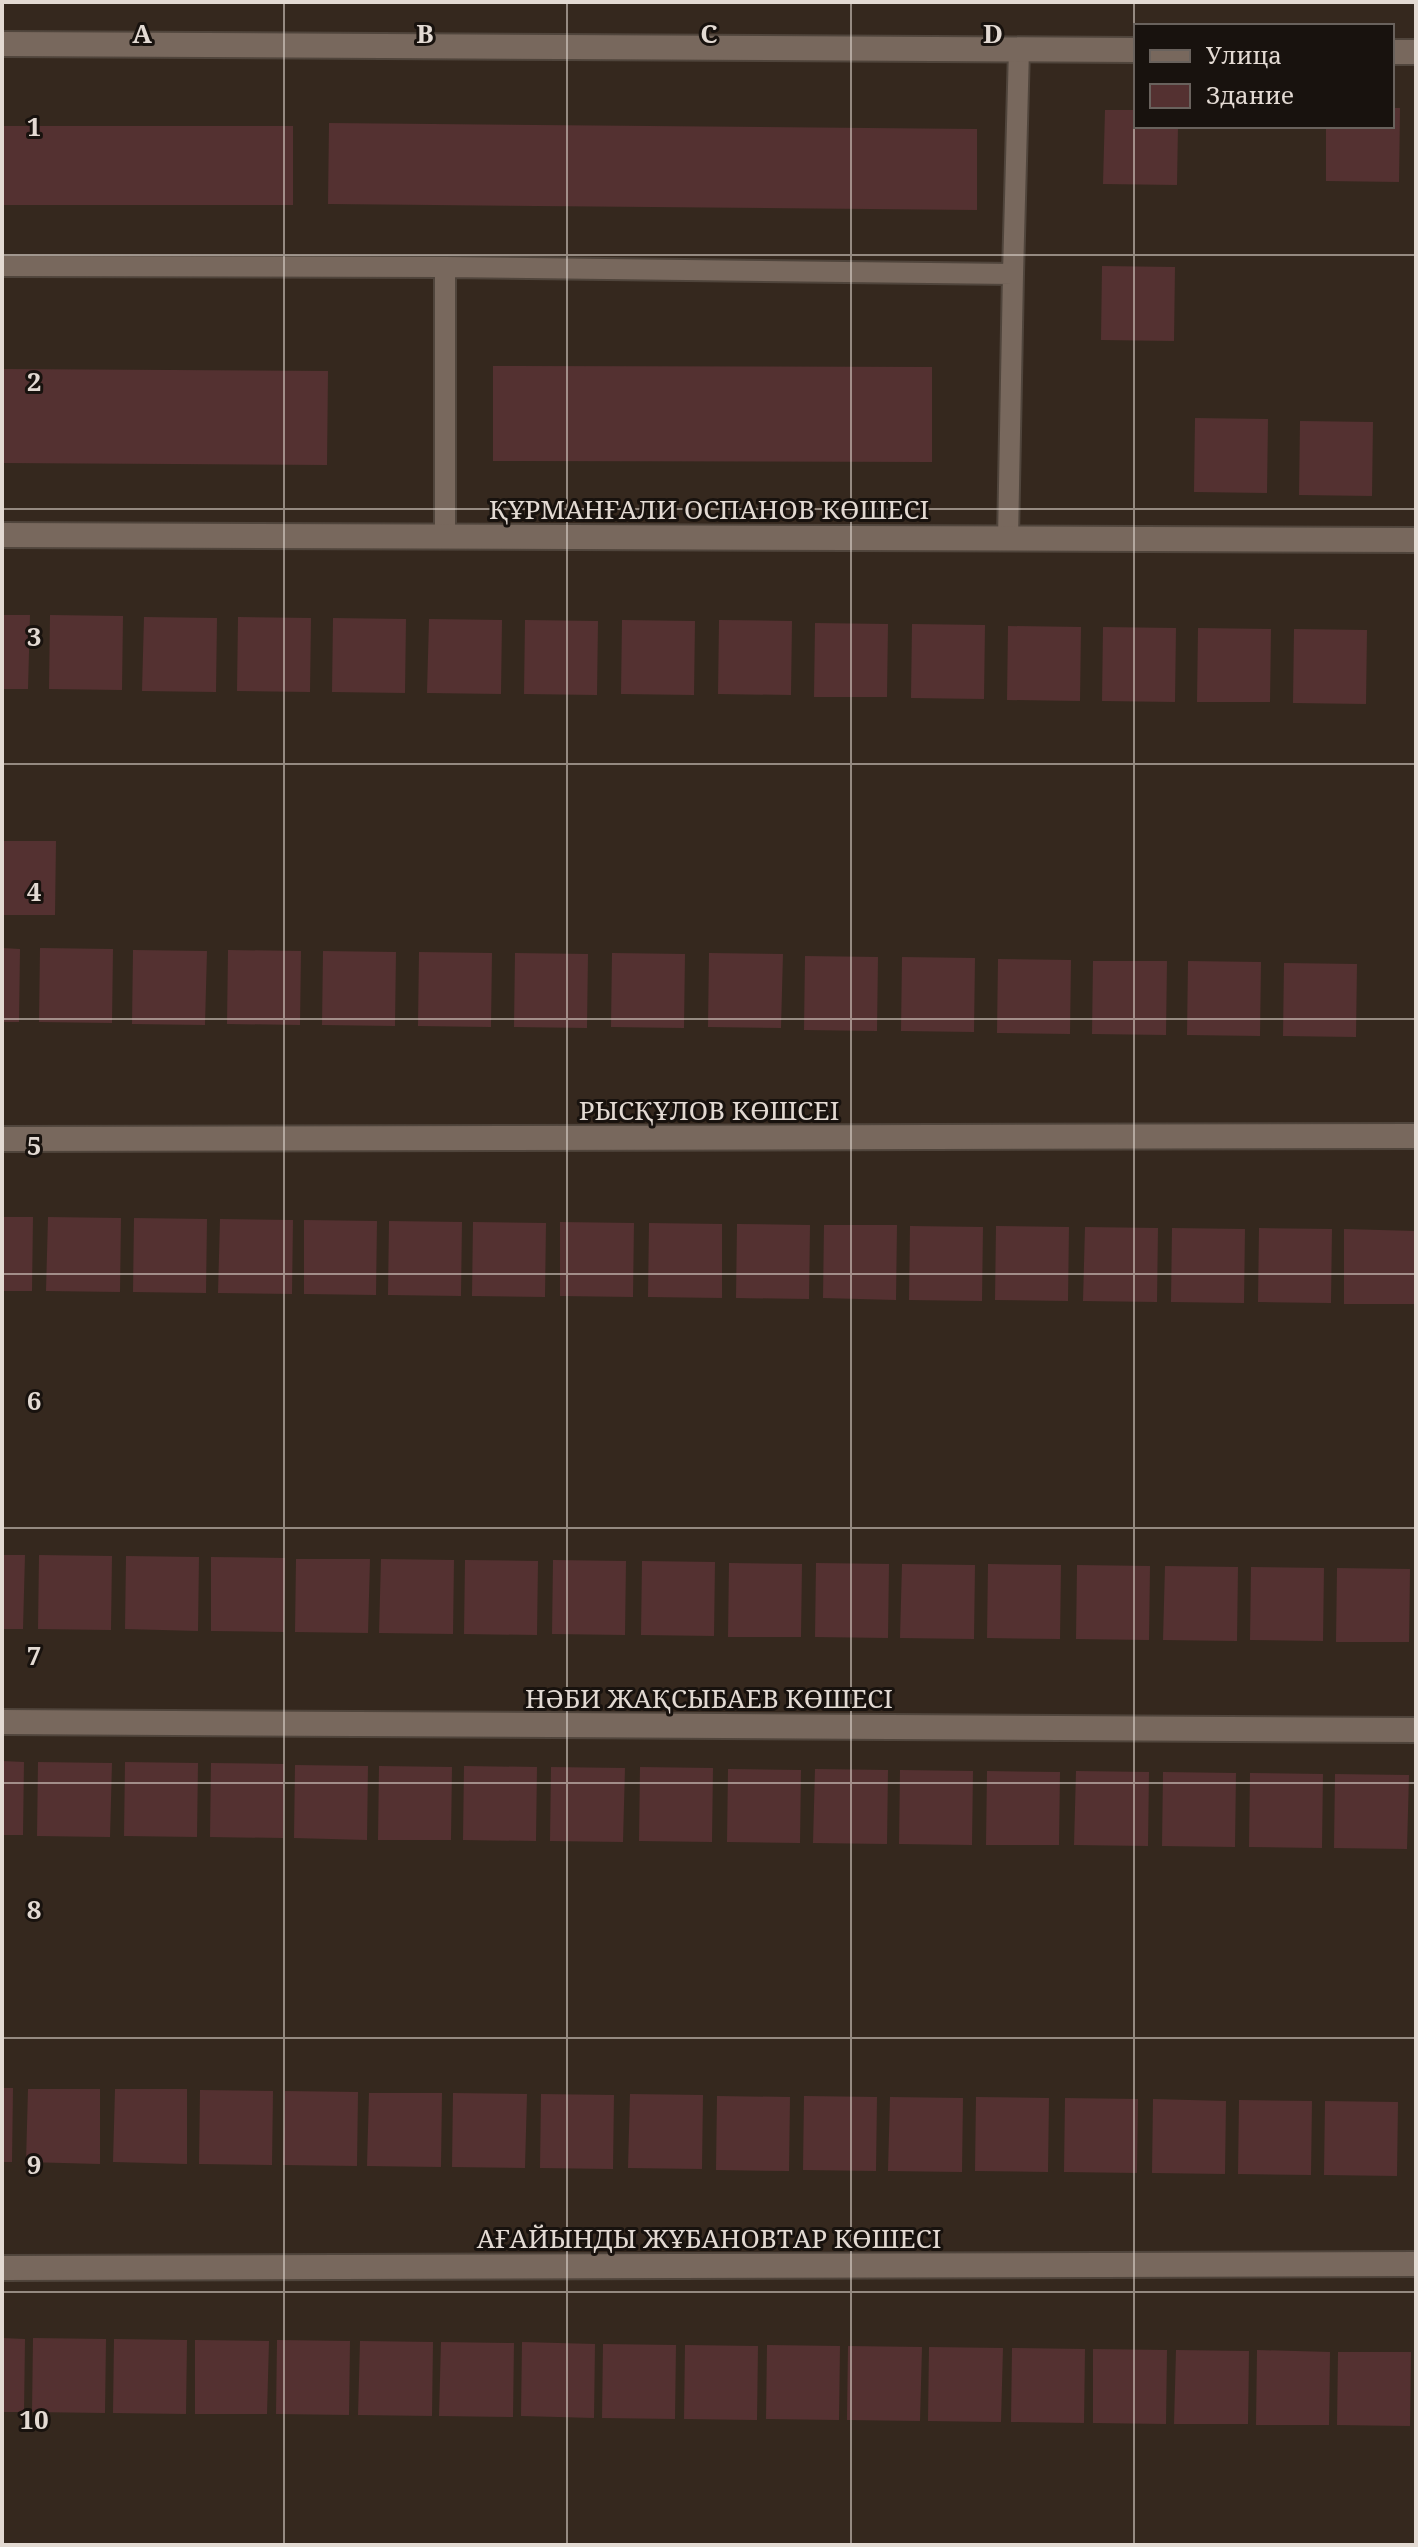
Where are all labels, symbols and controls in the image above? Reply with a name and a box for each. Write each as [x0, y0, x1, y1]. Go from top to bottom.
text: A [132, 15, 152, 51]
text: B [416, 15, 434, 51]
text: C [700, 15, 718, 51]
text: D [983, 15, 1003, 51]
legend [1134, 24, 1394, 128]
text: Улица [1206, 38, 1282, 71]
text: Здание [1206, 78, 1294, 111]
text: 1 [27, 108, 41, 144]
text: 2 [27, 363, 41, 399]
street label: ҚҰРМАНҒАЛИ ОСПАНОВ КӨШЕСІ [489, 491, 929, 527]
text: 3 [27, 618, 41, 654]
text: 4 [27, 873, 42, 909]
street label: РЫСҚҰЛОВ КӨШСЕІ [579, 1092, 839, 1128]
text: 5 [27, 1127, 41, 1163]
text: 6 [27, 1382, 41, 1418]
text: 7 [27, 1637, 41, 1673]
street label: НӘБИ ЖАҚСЫБАЕВ КӨШЕСІ [525, 1680, 893, 1716]
text: 8 [27, 1891, 41, 1927]
text: 9 [27, 2146, 41, 2182]
street label: АҒАЙЫНДЫ ЖҰБАНОВТАР КӨШЕСІ [477, 2220, 941, 2256]
text: 10 [19, 2401, 49, 2437]

